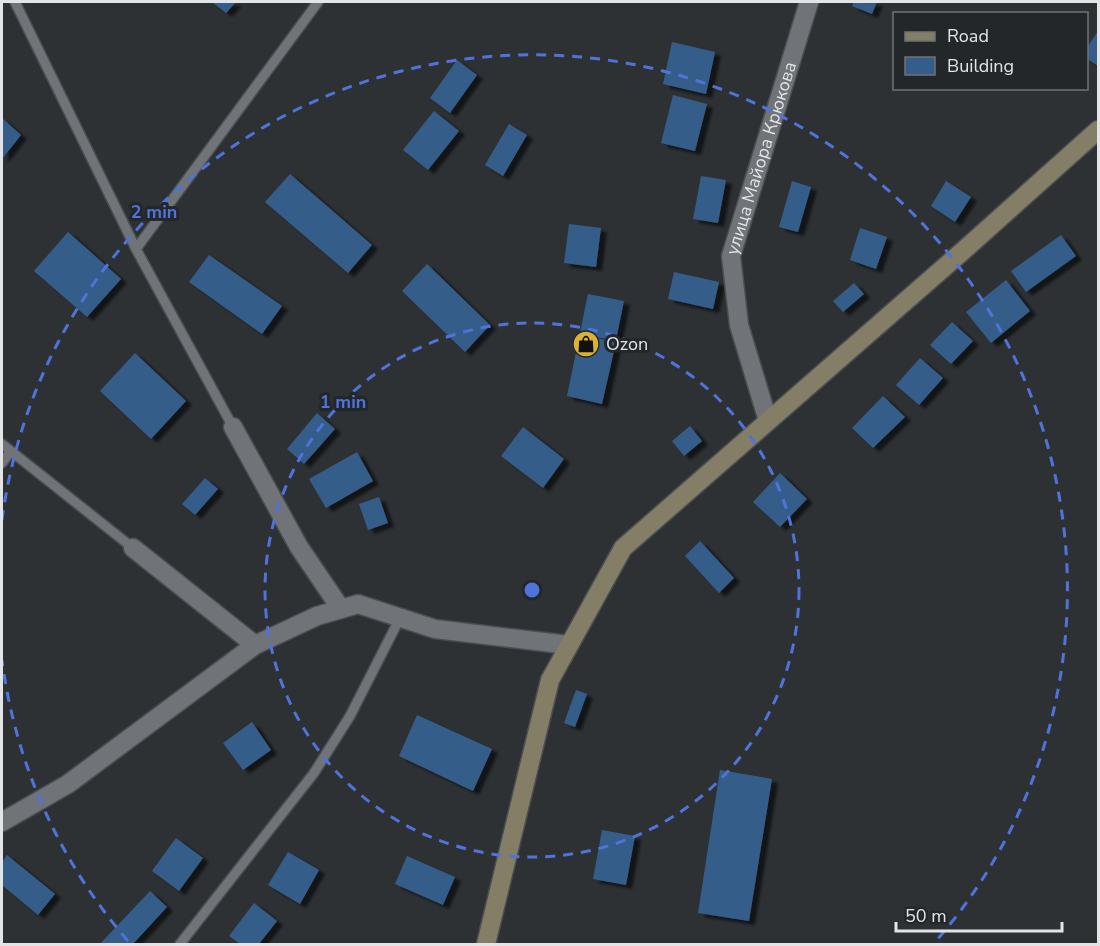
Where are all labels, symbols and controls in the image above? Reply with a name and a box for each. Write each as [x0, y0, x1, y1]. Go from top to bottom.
legend [893, 12, 1088, 90]
text: Road [947, 24, 989, 48]
text: Building [947, 54, 1014, 78]
street label: улица Майора Крюкова [720, 59, 802, 258]
text: 2 min [131, 200, 177, 224]
shop icon: Ozon [571, 329, 601, 359]
place label: Ozon [606, 332, 648, 356]
text: 1 min [320, 390, 366, 414]
centre of rings [522, 580, 542, 600]
scale bar [896, 895, 1062, 933]
text: 50 m [905, 904, 947, 928]

